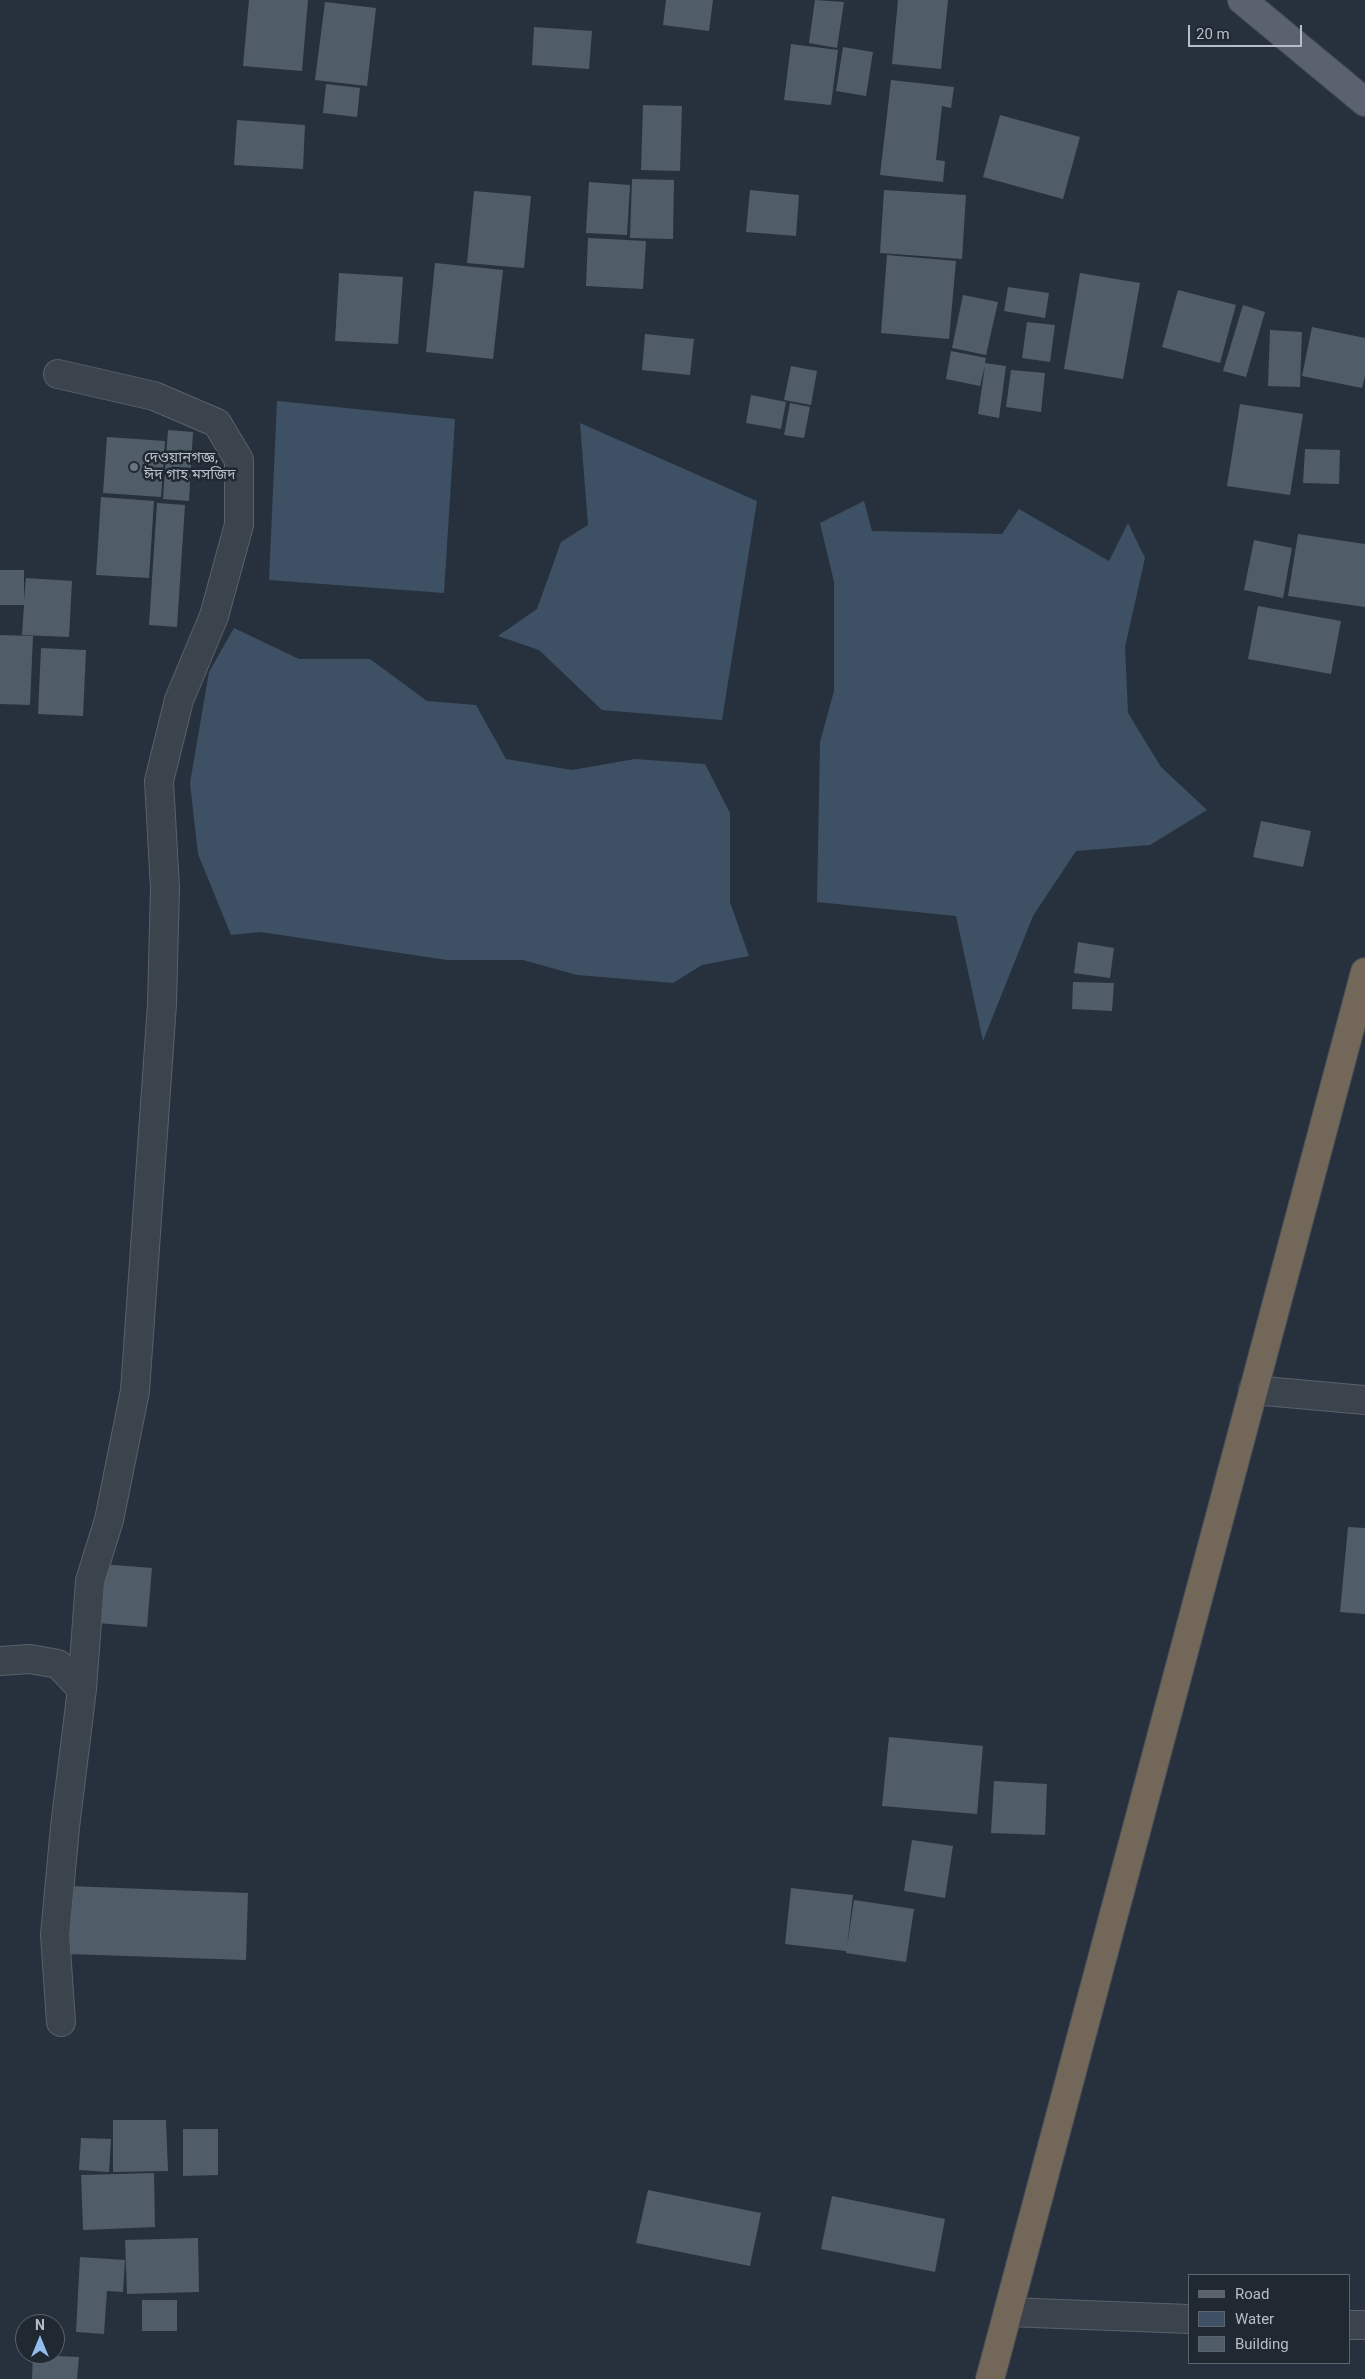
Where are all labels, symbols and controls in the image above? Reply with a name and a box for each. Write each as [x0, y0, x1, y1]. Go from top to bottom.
scale bar [1190, 15, 1304, 47]
text: 20 m [1196, 25, 1230, 43]
place label: দেওয়ানগজ্ঞ, ঈদ গাহ মসজিদ [144, 449, 236, 484]
marker: দেওয়ানগজ্ঞ, ঈদ গাহ মসজিদ [128, 461, 140, 473]
legend [1188, 2274, 1350, 2364]
text: Road [1235, 2285, 1269, 2303]
text: Water [1235, 2310, 1274, 2328]
north arrow [15, 2314, 65, 2364]
text: N [35, 2317, 45, 2333]
text: Building [1235, 2335, 1289, 2353]

